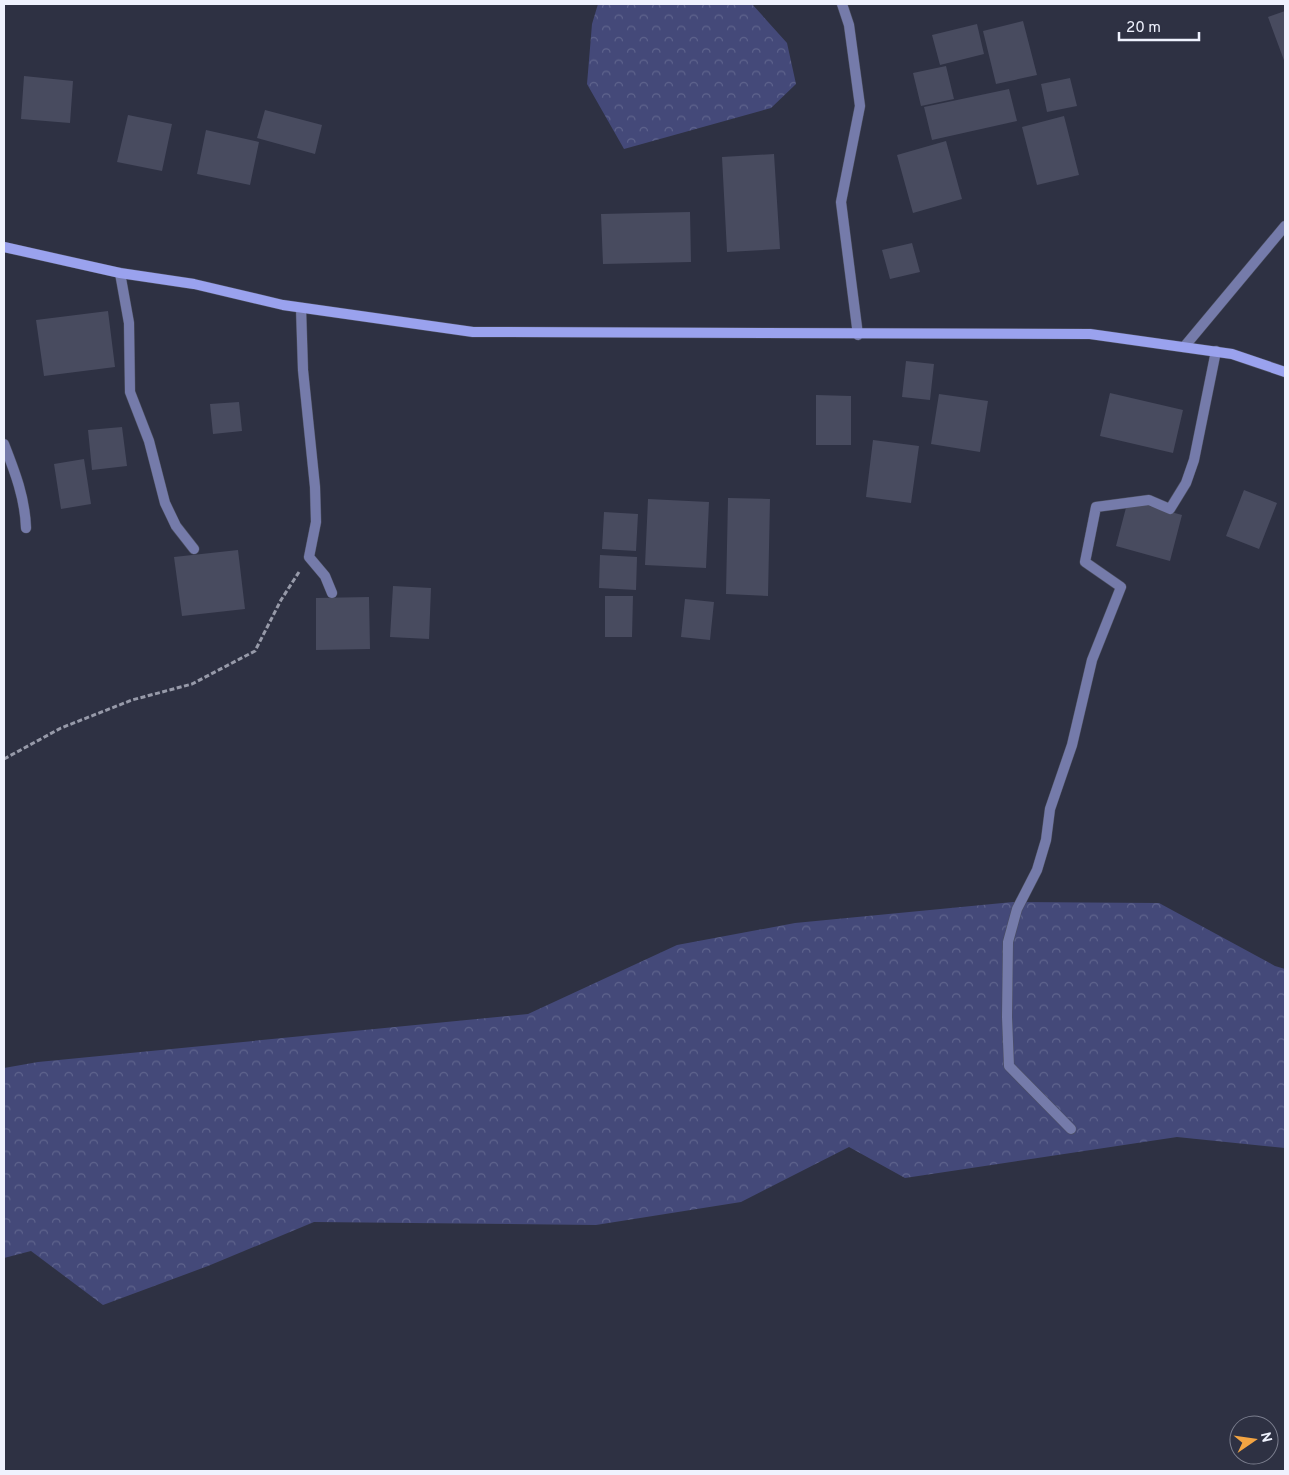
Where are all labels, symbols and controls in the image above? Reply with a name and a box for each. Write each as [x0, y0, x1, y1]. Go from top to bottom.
scale bar [1119, 10, 1199, 42]
text: 20 m [1126, 19, 1161, 38]
north arrow [1229, 1415, 1279, 1465]
text: N [1256, 1431, 1275, 1444]

